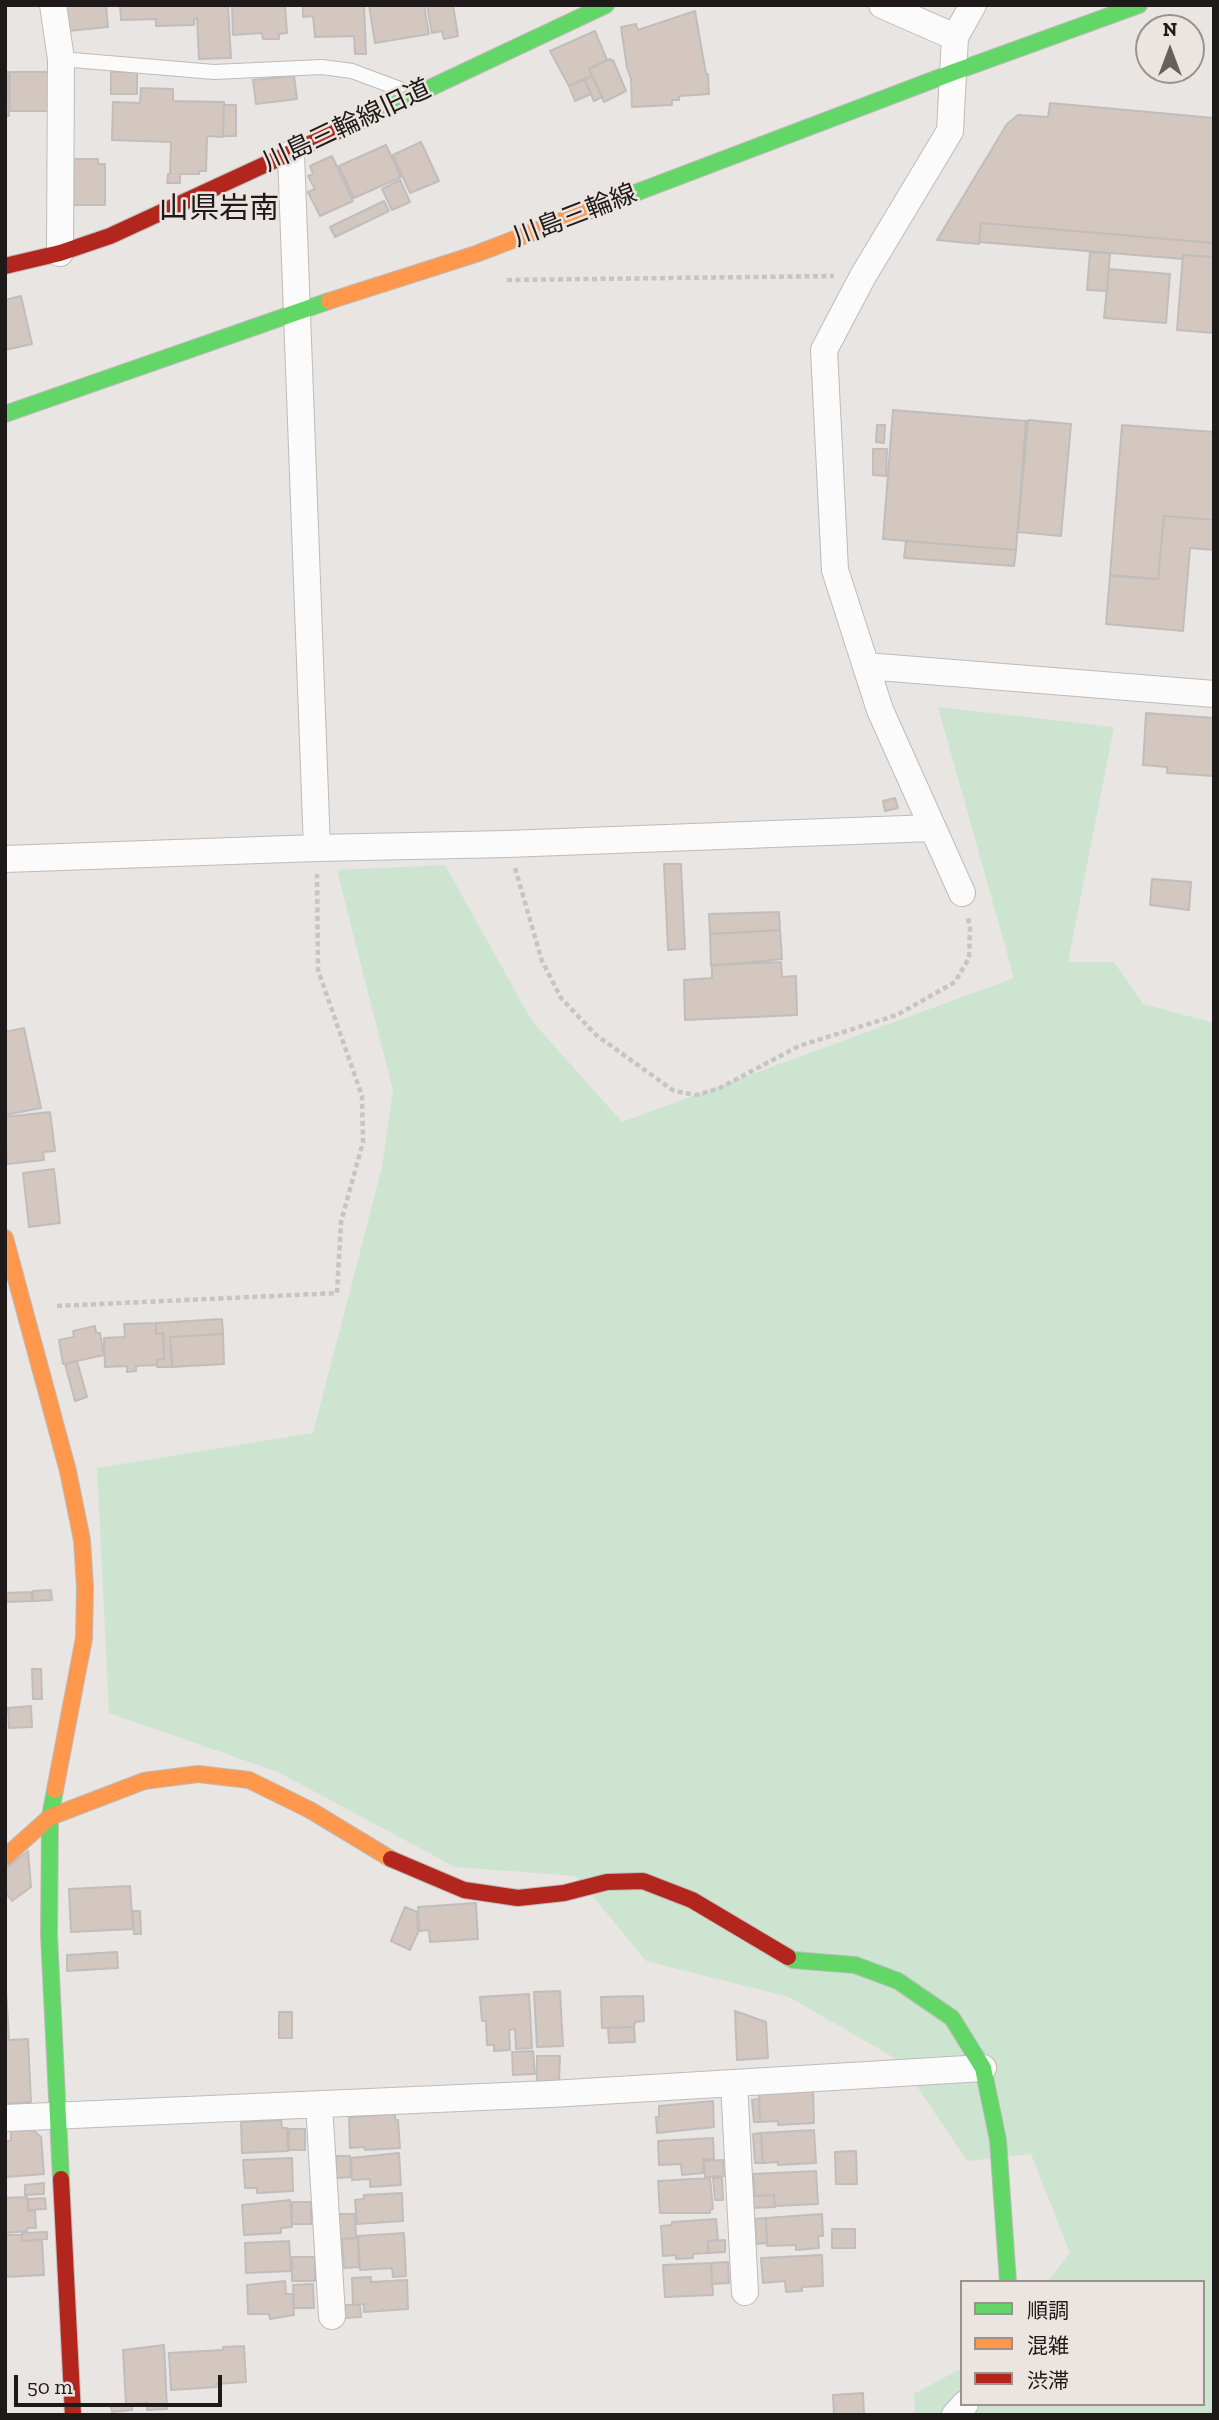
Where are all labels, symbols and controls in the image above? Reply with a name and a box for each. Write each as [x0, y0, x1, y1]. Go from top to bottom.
north arrow [1135, 14, 1205, 84]
text: N [1163, 18, 1177, 41]
street label: 川島三輪線旧道 [258, 73, 436, 179]
street label: 川島三輪線 [509, 178, 641, 254]
district label: 山県岩南 [159, 191, 279, 227]
legend [960, 2280, 1205, 2406]
text: 順調 [1027, 2298, 1069, 2323]
text: 混雑 [1027, 2333, 1069, 2358]
scale bar [18, 2360, 226, 2404]
text: 渋滞 [1027, 2368, 1069, 2393]
text: 50 m [27, 2374, 73, 2399]

